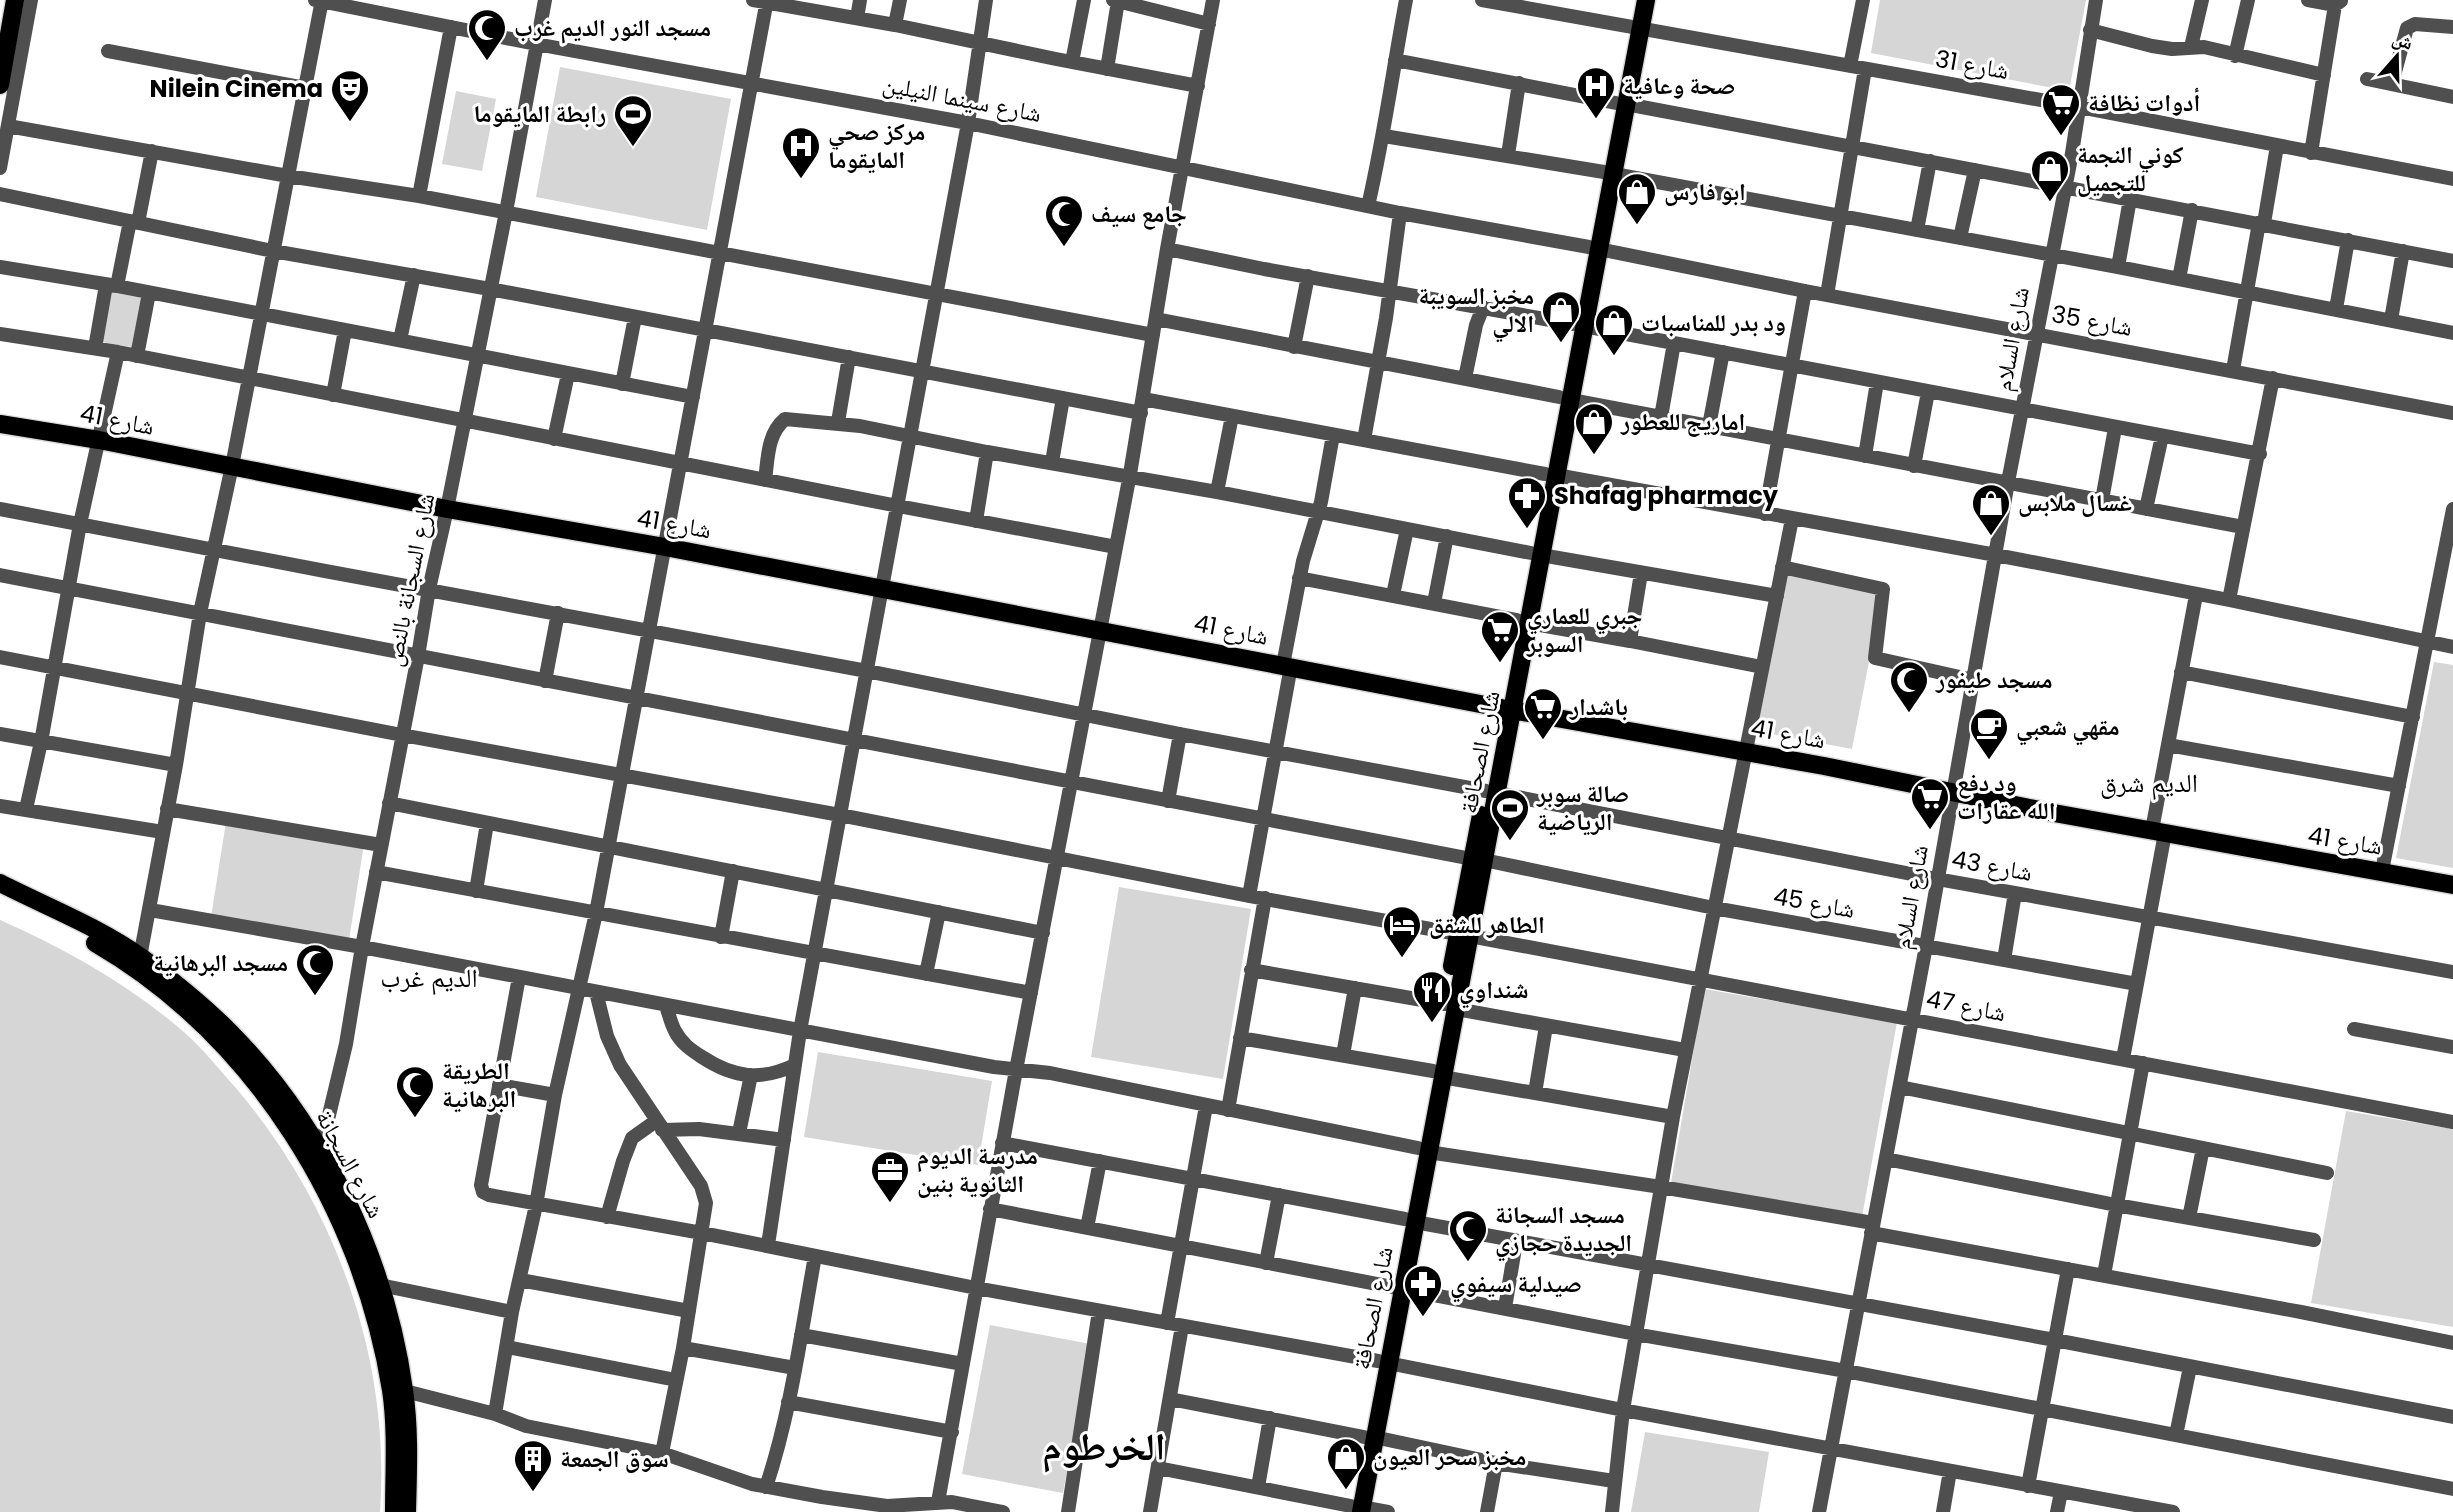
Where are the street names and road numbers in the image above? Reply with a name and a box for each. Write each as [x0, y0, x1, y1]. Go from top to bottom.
street label: شارع 31 [1933, 42, 2011, 87]
street label: شارع سينما النيلين [880, 67, 1044, 130]
street label: شارع السلام [1986, 284, 2037, 394]
street label: شارع 35 [2049, 297, 2135, 344]
street label: شارع 41 [77, 396, 157, 443]
street label: شارع السجانة بالنص [377, 490, 442, 669]
street label: شارع 41 [634, 501, 714, 546]
street label: شارع 41 [1191, 606, 1271, 653]
street label: شارع الصحافة [1451, 688, 1508, 816]
street label: شارع 41 [1748, 711, 1828, 756]
street label: شارع 41 [2306, 818, 2385, 863]
street label: شارع السلام [1885, 842, 1936, 952]
street label: شارع 43 [1949, 842, 2035, 889]
street label: شارع 45 [1771, 879, 1857, 926]
street label: شارع 47 [1924, 982, 2009, 1029]
street label: شارع السجانة [308, 1104, 393, 1224]
street label: شارع الصحافة [1344, 1244, 1401, 1372]

